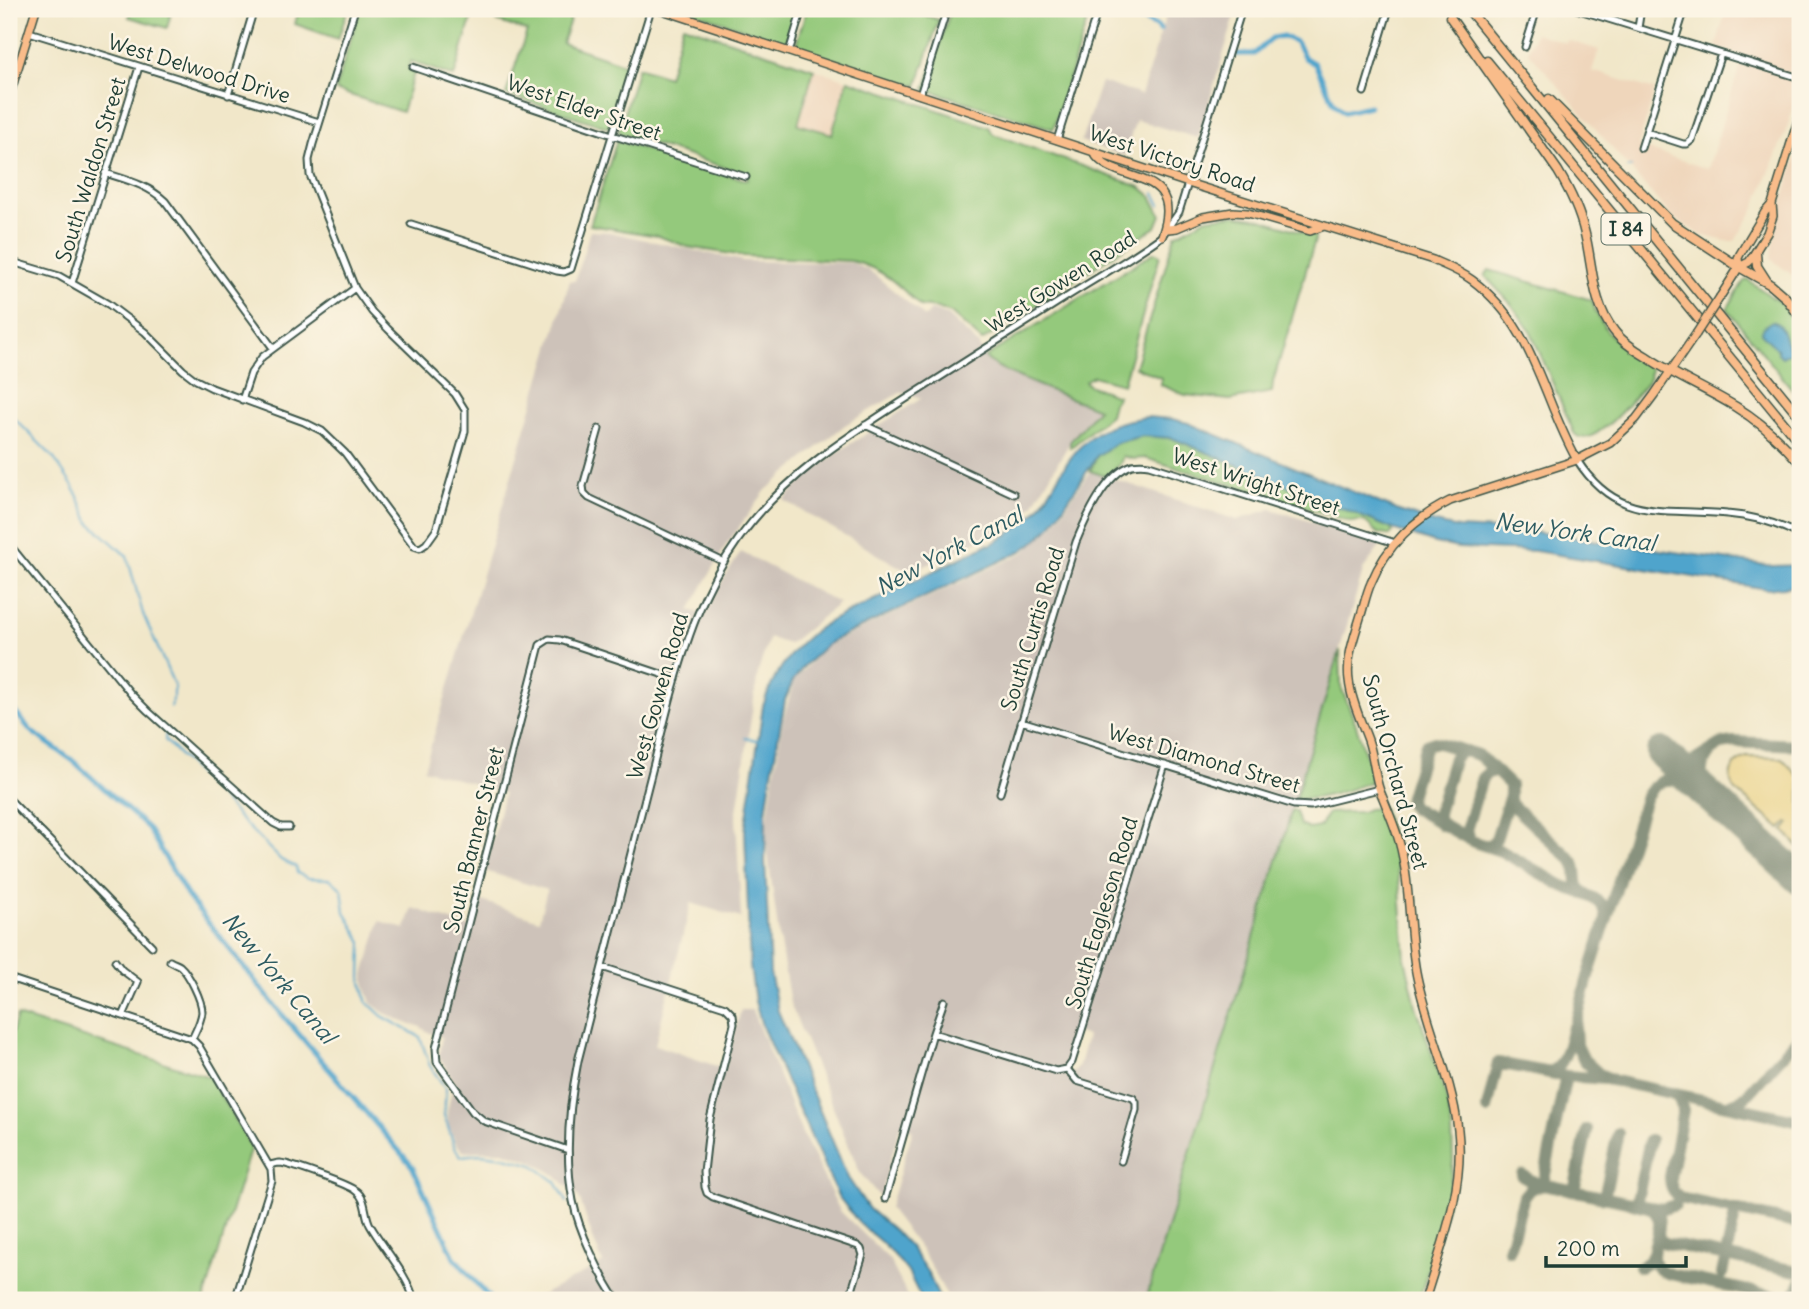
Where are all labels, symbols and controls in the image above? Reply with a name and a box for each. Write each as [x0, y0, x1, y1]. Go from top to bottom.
street label: West Delwood Drive [105, 28, 294, 109]
street label: West Elder Street [503, 68, 665, 147]
street label: South Waldon Street [49, 74, 132, 266]
street label: West Victory Road [1086, 119, 1259, 198]
road number: I 84 [1602, 214, 1650, 244]
street label: West Gowen Road [980, 224, 1141, 339]
street label: West Wright Street [1169, 442, 1343, 521]
water label: New York Canal [870, 498, 1030, 601]
water label: New York Canal [1493, 506, 1660, 558]
street label: South Curtis Road [995, 544, 1070, 714]
street label: West Gowen Road [621, 609, 694, 782]
street label: South Orchard Street [1356, 671, 1435, 872]
street label: West Diamond Street [1105, 718, 1303, 799]
street label: South Banner Street [437, 744, 510, 936]
street label: South Eagleson Road [1059, 814, 1144, 1012]
water label: New York Canal [216, 906, 344, 1051]
scale bar [1546, 1225, 1686, 1269]
text: 200 m [1557, 1235, 1620, 1262]

